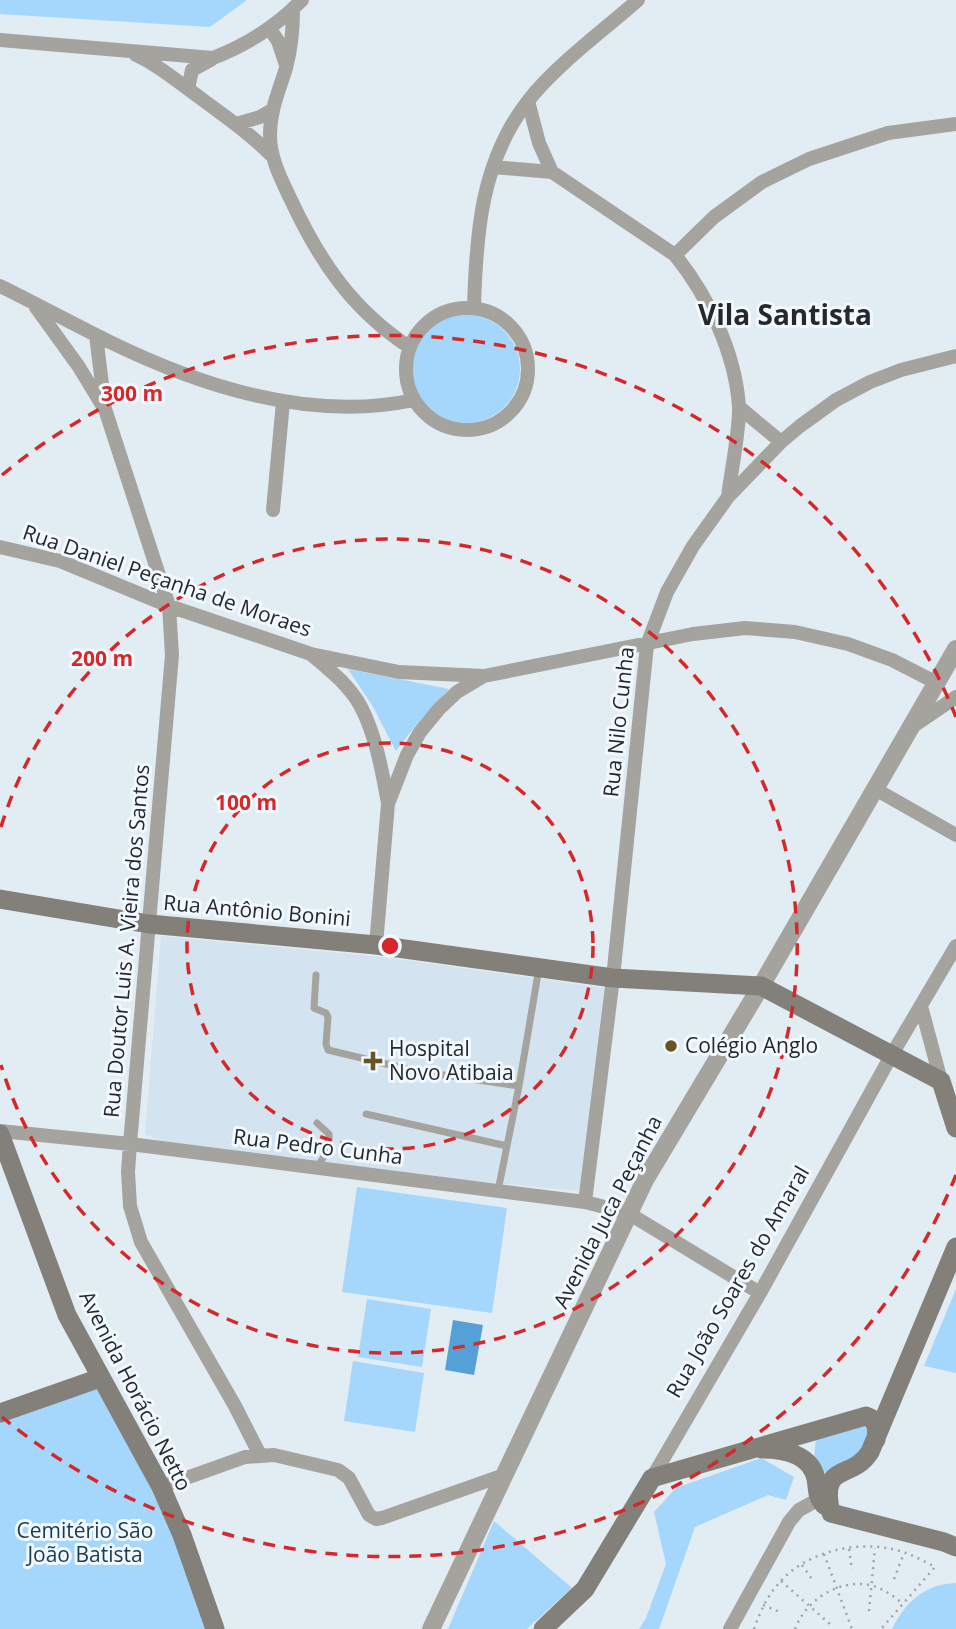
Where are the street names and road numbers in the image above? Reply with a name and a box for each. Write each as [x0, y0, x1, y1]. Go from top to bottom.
street label: Rua Daniel Peçanha de Moraes [19, 517, 315, 643]
street label: Rua Nilo Cunha [596, 645, 640, 798]
street label: Rua Doutor Luis A. Vieira dos Santos [97, 763, 155, 1119]
street label: Rua Antônio Bonini [162, 888, 352, 932]
street label: Avenida Juca Peçanha [546, 1110, 668, 1313]
street label: Rua Pedro Cunha [232, 1122, 404, 1170]
street label: Rua João Soares do Amaral [659, 1160, 815, 1403]
street label: Avenida Horácio Netto [73, 1286, 198, 1495]

